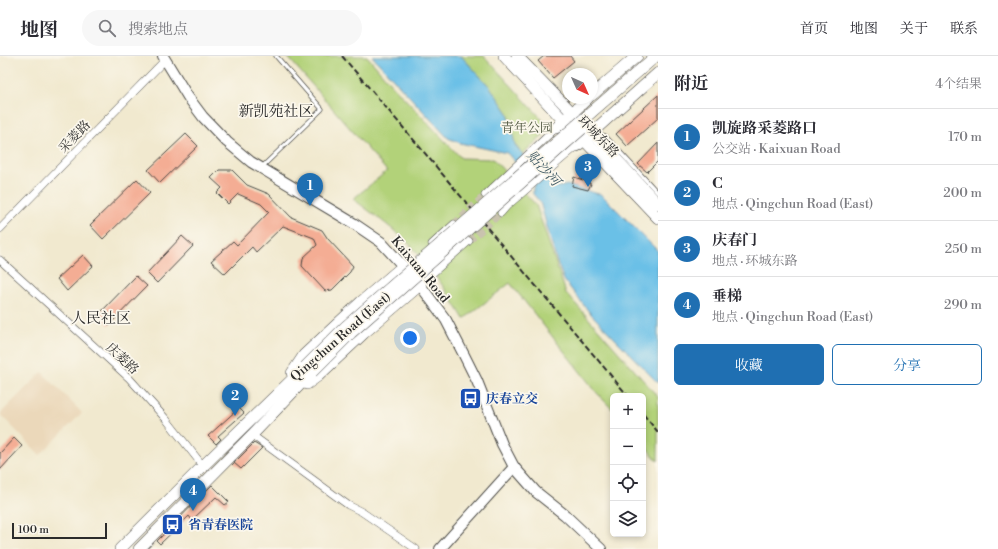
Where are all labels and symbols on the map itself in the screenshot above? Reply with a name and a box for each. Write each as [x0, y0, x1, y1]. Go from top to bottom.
north arrow [562, 68, 598, 104]
district label: 新凯苑社区 [238, 102, 314, 121]
street label: 环城东路 [574, 112, 622, 161]
street label: 采菱路 [55, 117, 94, 156]
park label: 青年公园 [501, 120, 553, 136]
water label: 贴沙河 [523, 147, 566, 193]
pin: 3 [575, 154, 601, 187]
pin: 1 [297, 173, 323, 206]
street label: Kaixuan Road [388, 233, 453, 307]
street label: Qingchun Road (East) [287, 289, 394, 385]
district label: 人民社区 [71, 309, 131, 328]
your location [400, 328, 420, 348]
street label: 庆菱路 [103, 340, 142, 378]
pin: 2 [222, 383, 248, 416]
bus stop icon: 庆春立交 [458, 385, 484, 411]
place label: 庆春立交 [486, 391, 538, 407]
pin: 4 [180, 478, 206, 511]
bus stop icon: 省青春医院 [159, 511, 185, 537]
place label: 省青春医院 [188, 517, 253, 533]
scale bar [12, 521, 107, 540]

